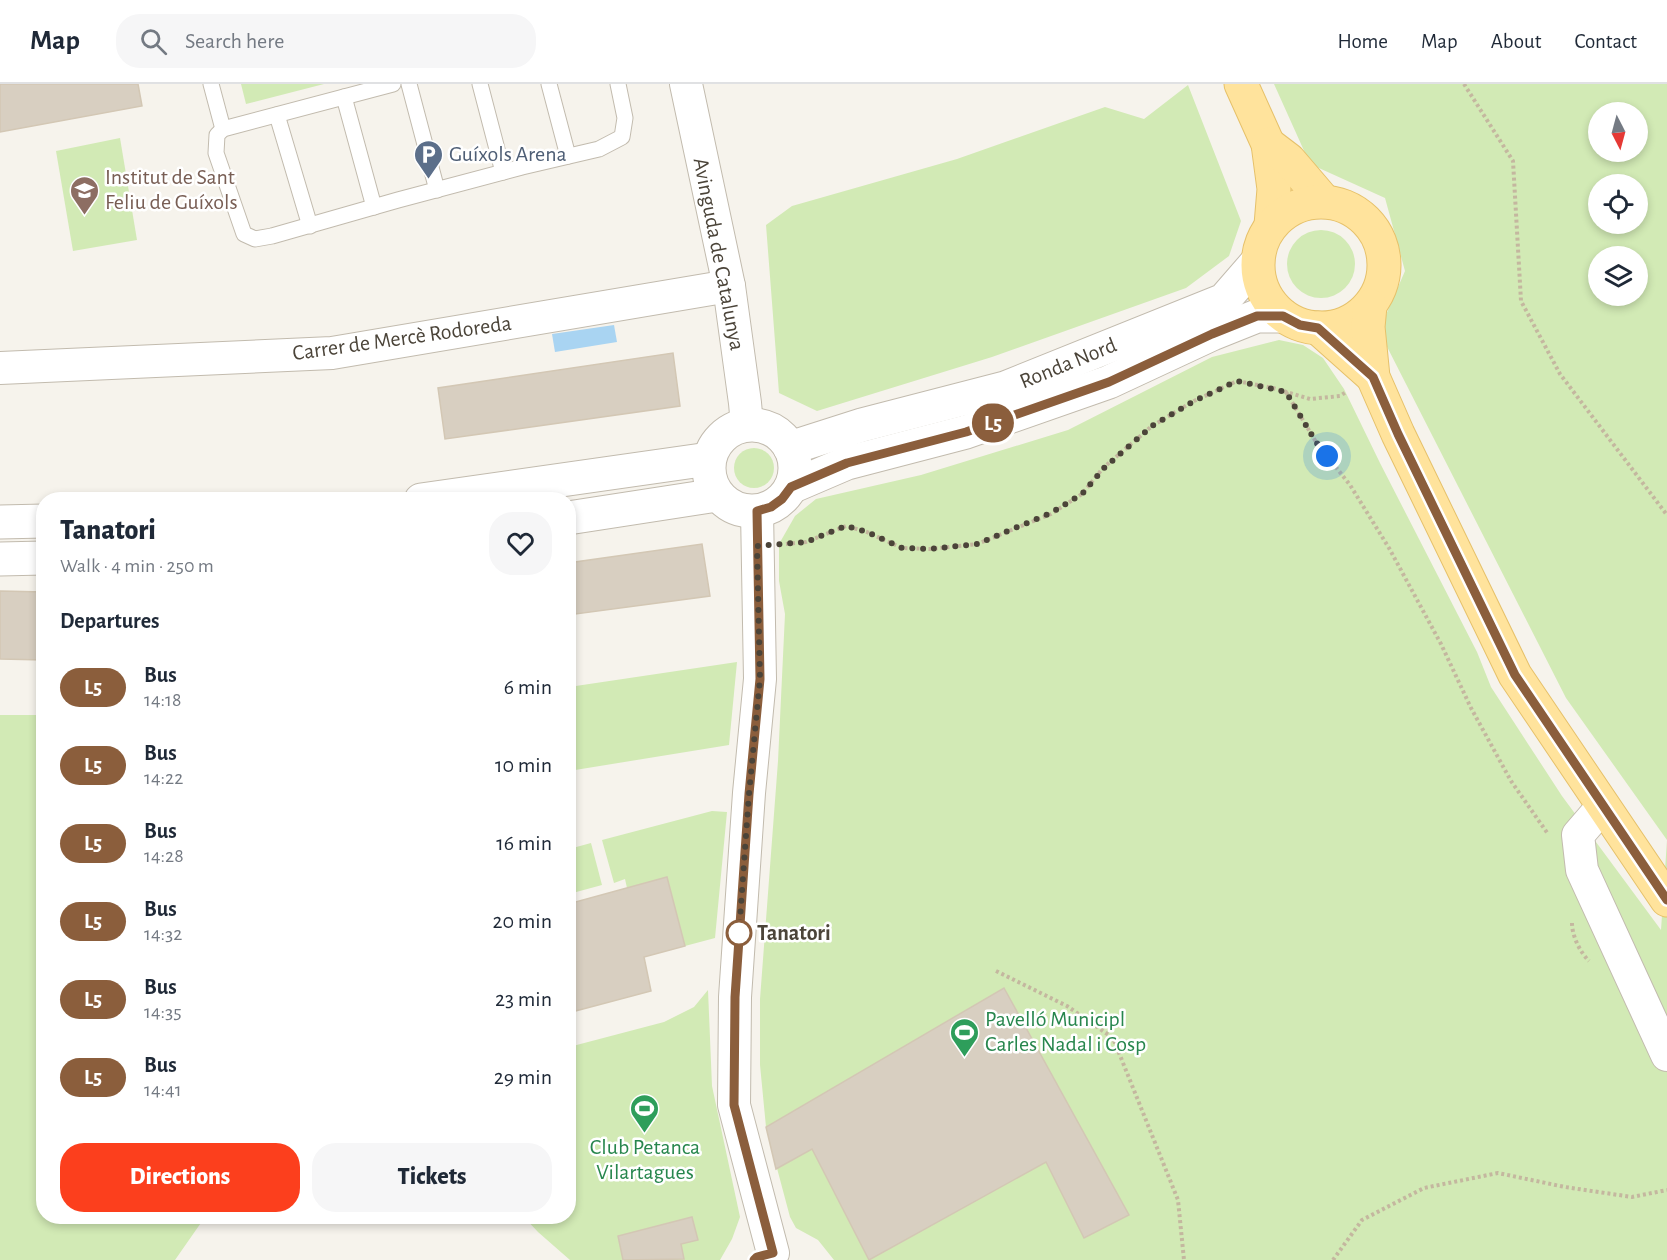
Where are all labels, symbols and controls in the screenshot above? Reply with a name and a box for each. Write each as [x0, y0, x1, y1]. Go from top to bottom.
search box [116, 14, 536, 68]
icon: search [137, 25, 170, 58]
text: Map [30, 27, 80, 55]
text: Search here [185, 30, 284, 52]
text: Home [1337, 31, 1388, 52]
text: Map [1421, 31, 1458, 52]
text: About [1491, 31, 1541, 52]
text: Contact [1574, 31, 1637, 52]
north arrow [1588, 102, 1648, 162]
map controls [1588, 102, 1648, 306]
parking icon: Guíxols Arena [412, 138, 444, 180]
place label: Guíxols Arena [449, 143, 567, 165]
street label: Avinguda de Catalunya [690, 156, 748, 352]
place label: Institut de Sant Feliu de Guíxols [105, 166, 238, 213]
school or university icon: Institut de Sant Feliu de Guíxols [68, 174, 100, 216]
button: locate [1588, 174, 1648, 234]
button: layers [1588, 246, 1648, 306]
street label: Carrer de Mercè Rodoreda [291, 312, 513, 364]
street label: Ronda Nord [1016, 334, 1120, 392]
line badge: L5 [966, 404, 1020, 442]
text: L5 [984, 413, 1002, 434]
your location [1312, 441, 1342, 471]
button: heart [489, 512, 552, 575]
text: Tanatori [60, 517, 156, 545]
text: Walk · 4 min · 250 m [60, 556, 214, 576]
text: Departures [60, 610, 160, 632]
text: Bus [144, 664, 177, 686]
text: 6 min [504, 676, 552, 698]
text: L5 [84, 677, 102, 698]
text: 14:18 [144, 690, 181, 710]
text: Bus [144, 742, 177, 764]
text: 10 min [495, 754, 552, 776]
text: L5 [84, 755, 102, 776]
text: 14:22 [144, 768, 183, 788]
text: Bus [144, 820, 177, 842]
text: 16 min [496, 832, 552, 854]
text: L5 [84, 833, 102, 854]
text: 14:28 [144, 846, 184, 866]
text: Bus [144, 898, 177, 920]
text: 20 min [492, 910, 552, 932]
text: L5 [84, 911, 102, 932]
marker: Tanatori [726, 920, 752, 946]
place label: Tanatori [757, 922, 831, 944]
text: 14:32 [144, 924, 182, 944]
text: Bus [144, 976, 177, 998]
text: 23 min [495, 988, 552, 1010]
text: L5 [84, 989, 102, 1010]
text: 14:35 [144, 1002, 182, 1022]
place label: Pavelló Municipl Carles Nadal i Cosp [985, 1008, 1146, 1055]
sports icon: Pavelló Municipl Carles Nadal i Cosp [948, 1016, 980, 1058]
text: Bus [144, 1054, 177, 1076]
text: 29 min [494, 1066, 552, 1088]
text: L5 [84, 1067, 102, 1088]
text: 14:41 [144, 1080, 182, 1100]
sports icon: Club Petanca Vilartagues [629, 1092, 661, 1134]
place label: Club Petanca Vilartagues [590, 1136, 700, 1183]
button: Directions [60, 1143, 300, 1212]
button: Tickets [312, 1143, 552, 1212]

